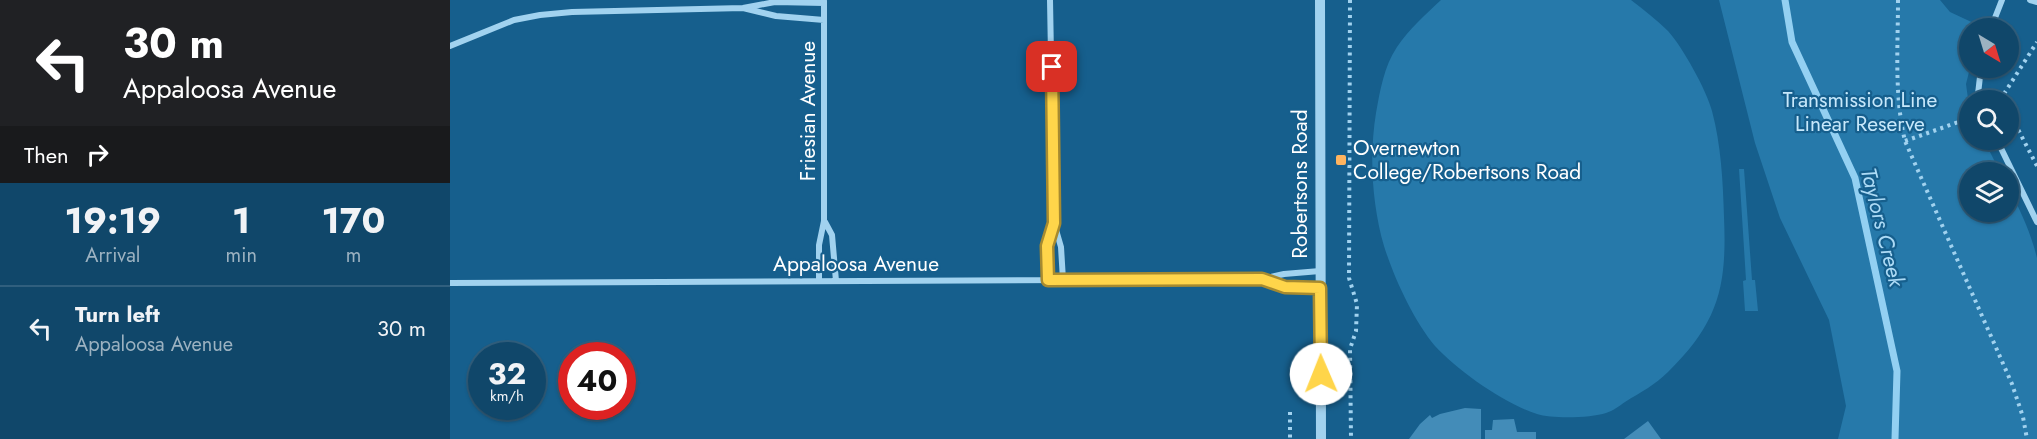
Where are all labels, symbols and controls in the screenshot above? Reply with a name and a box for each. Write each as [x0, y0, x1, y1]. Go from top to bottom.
text: 30 m [123, 13, 224, 74]
north arrow [1959, 18, 2019, 78]
map controls [1959, 18, 2019, 222]
icon: left [24, 24, 102, 102]
street label: Friesian Avenue [793, 41, 823, 181]
pin [1026, 41, 1077, 92]
icon: arrive [1035, 50, 1068, 83]
text: Appaloosa Avenue [123, 69, 336, 108]
park label: Transmission Line Linear Reserve [1783, 85, 1938, 139]
button: search [1959, 90, 2019, 150]
street label: Robertsons Road [1285, 109, 1315, 259]
place label: Overnewton College/Robertsons Road [1353, 133, 1581, 187]
icon: right [81, 138, 114, 171]
text: Then [24, 139, 69, 171]
marker: Overnewton College/Robertsons Road [1334, 153, 1348, 167]
button: layers [1959, 162, 2019, 222]
water label: Taylors Creek [1853, 164, 1914, 291]
text: 19:19 [65, 194, 161, 246]
text: 1 [232, 194, 250, 246]
text: 170 [322, 194, 385, 246]
text: Arrival [85, 241, 140, 270]
text: min [226, 241, 257, 270]
text: m [346, 241, 361, 270]
street label: Appaloosa Avenue [773, 249, 939, 279]
text: Turn left [75, 298, 160, 330]
icon: left [24, 312, 57, 345]
text: 30 m [377, 312, 426, 344]
text: Appaloosa Avenue [75, 330, 233, 359]
speed limit sign: 40 [558, 342, 636, 420]
position arrow [1289, 342, 1353, 406]
text: 32 [488, 352, 526, 395]
text: km/h [490, 385, 524, 407]

